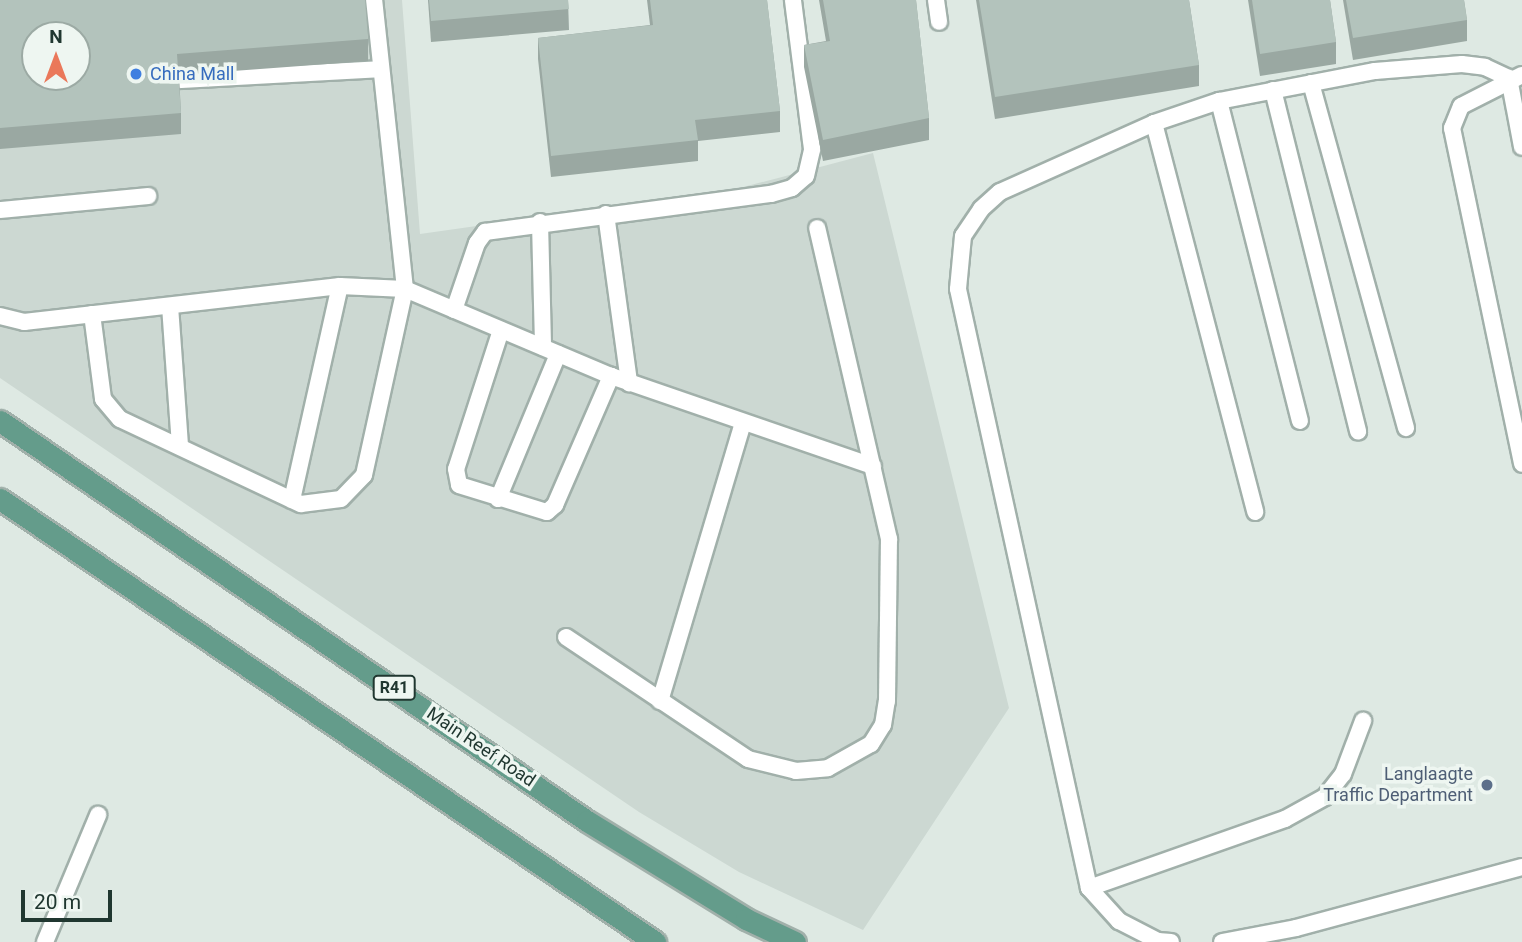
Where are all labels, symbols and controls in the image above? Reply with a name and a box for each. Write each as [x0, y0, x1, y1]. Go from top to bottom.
north arrow [21, 21, 91, 91]
text: N [49, 25, 63, 48]
place label: China Mall [150, 63, 234, 85]
marker: China Mall [128, 66, 144, 82]
road number: R41 [371, 676, 417, 701]
street label: Main Reef Road [423, 703, 539, 791]
place label: Langlaagte Traffic Department [1323, 764, 1473, 806]
marker: Langlaagte Traffic Department [1479, 777, 1495, 793]
scale bar [24, 876, 116, 920]
text: 20 m [34, 890, 81, 914]

